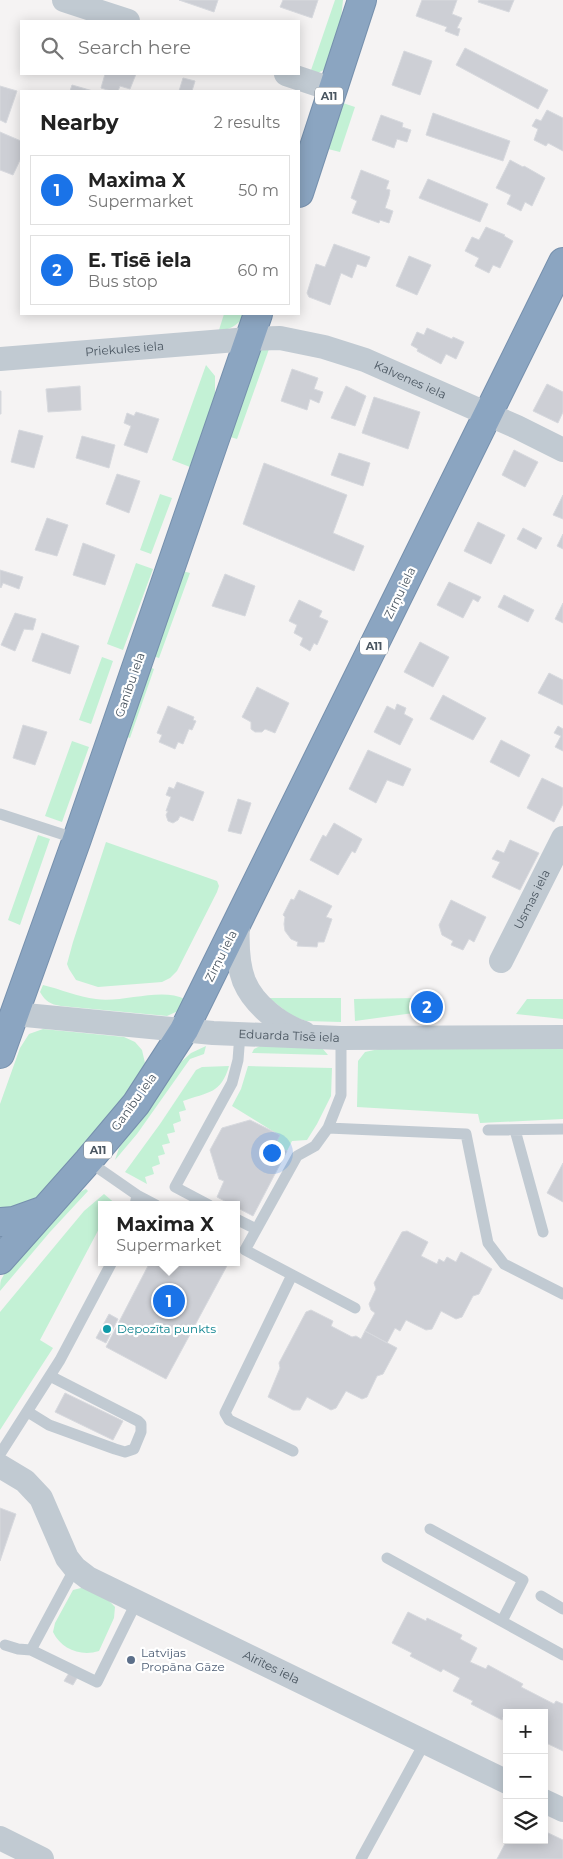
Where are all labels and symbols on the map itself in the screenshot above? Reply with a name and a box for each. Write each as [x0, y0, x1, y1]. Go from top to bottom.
road number: A11 [315, 88, 343, 104]
street label: Priekules iela [85, 338, 165, 359]
street label: Kalvenes iela [372, 357, 449, 402]
street label: Zirņu iela [381, 564, 419, 621]
road number: A11 [360, 637, 388, 654]
street label: Ganību iela [111, 650, 148, 719]
street label: Usmas iela [510, 867, 553, 932]
street label: Zirņu iela [201, 927, 240, 984]
pin: 2 [411, 988, 443, 1026]
street label: Eduarda Tisē iela [238, 1026, 340, 1045]
street label: Ganību iela [108, 1070, 160, 1134]
your location [259, 1140, 285, 1166]
road number: A11 [84, 1142, 112, 1158]
pin: 1 [153, 1282, 185, 1320]
place label: Depozīta punkts [117, 1321, 216, 1336]
marker: Depozīta punkts [101, 1323, 113, 1335]
place label: Latvijas Propāna Gāze [141, 1645, 225, 1674]
street label: Airītes iela [241, 1647, 302, 1687]
marker: Latvijas Propāna Gāze [125, 1654, 137, 1666]

